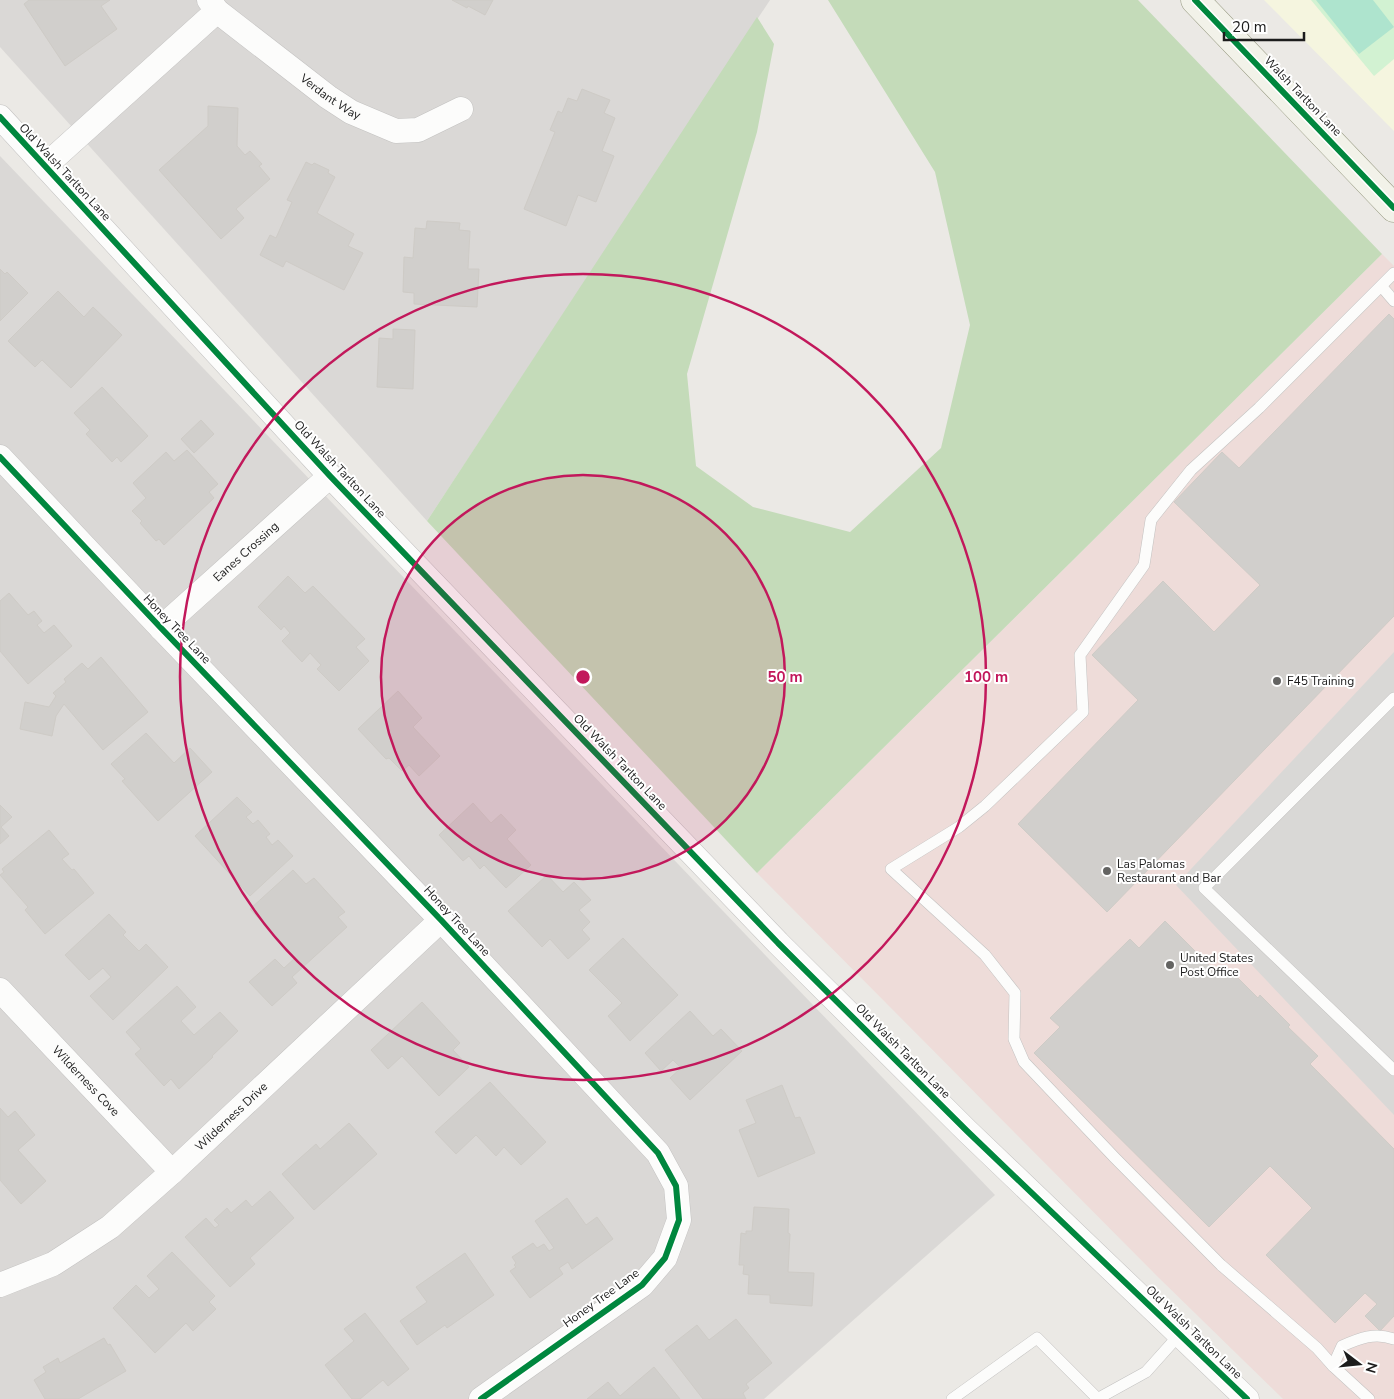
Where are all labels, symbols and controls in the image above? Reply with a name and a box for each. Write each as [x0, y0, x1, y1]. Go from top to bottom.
scale bar [1224, 10, 1304, 42]
text: 20 m [1232, 17, 1267, 37]
street label: Walsh Tarlton Lane [1261, 53, 1345, 139]
street label: Verdant Way [296, 70, 364, 124]
street label: Old Walsh Tarlton Lane [15, 120, 115, 224]
street label: Old Walsh Tarlton Lane [290, 417, 390, 521]
street label: Eanes Crossing [210, 518, 282, 585]
street label: Honey Tree Lane [140, 591, 214, 667]
text: 50 m [767, 667, 803, 687]
text: 100 m [964, 667, 1008, 687]
centre of rings [574, 668, 592, 686]
place label: F45 Training [1287, 673, 1354, 689]
marker: F45 Training [1271, 675, 1283, 687]
street label: Old Walsh Tarlton Lane [570, 710, 670, 814]
place label: Las Palomas Restaurant and Bar [1117, 856, 1222, 886]
marker: Las Palomas Restaurant and Bar [1101, 865, 1113, 877]
street label: Honey Tree Lane [420, 882, 494, 960]
place label: United States Post Office [1180, 950, 1253, 980]
marker: United States Post Office [1164, 959, 1176, 971]
street label: Old Walsh Tarlton Lane [852, 1000, 954, 1102]
street label: Wilderness Cove [49, 1042, 123, 1120]
street label: Wilderness Drive [192, 1079, 271, 1154]
street label: Honey Tree Lane [560, 1265, 642, 1331]
street label: Old Walsh Tarlton Lane [1142, 1282, 1246, 1382]
north arrow [1334, 1339, 1384, 1389]
text: N [1360, 1360, 1382, 1375]

